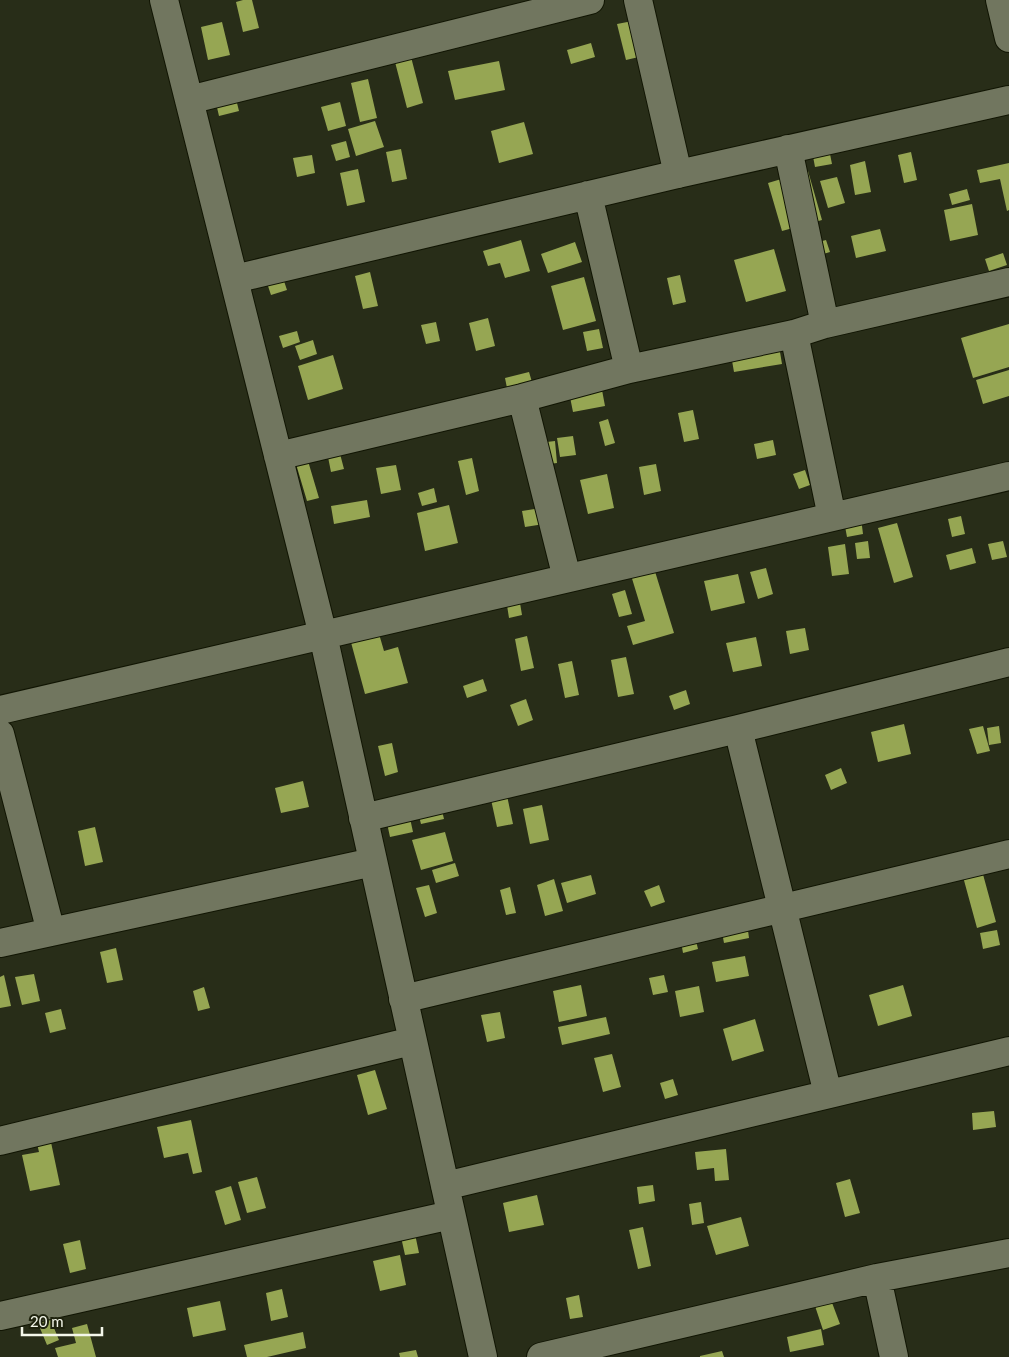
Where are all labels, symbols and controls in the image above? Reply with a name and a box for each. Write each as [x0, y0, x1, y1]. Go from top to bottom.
scale bar [22, 1304, 102, 1336]
text: 20 m [30, 1312, 64, 1330]

